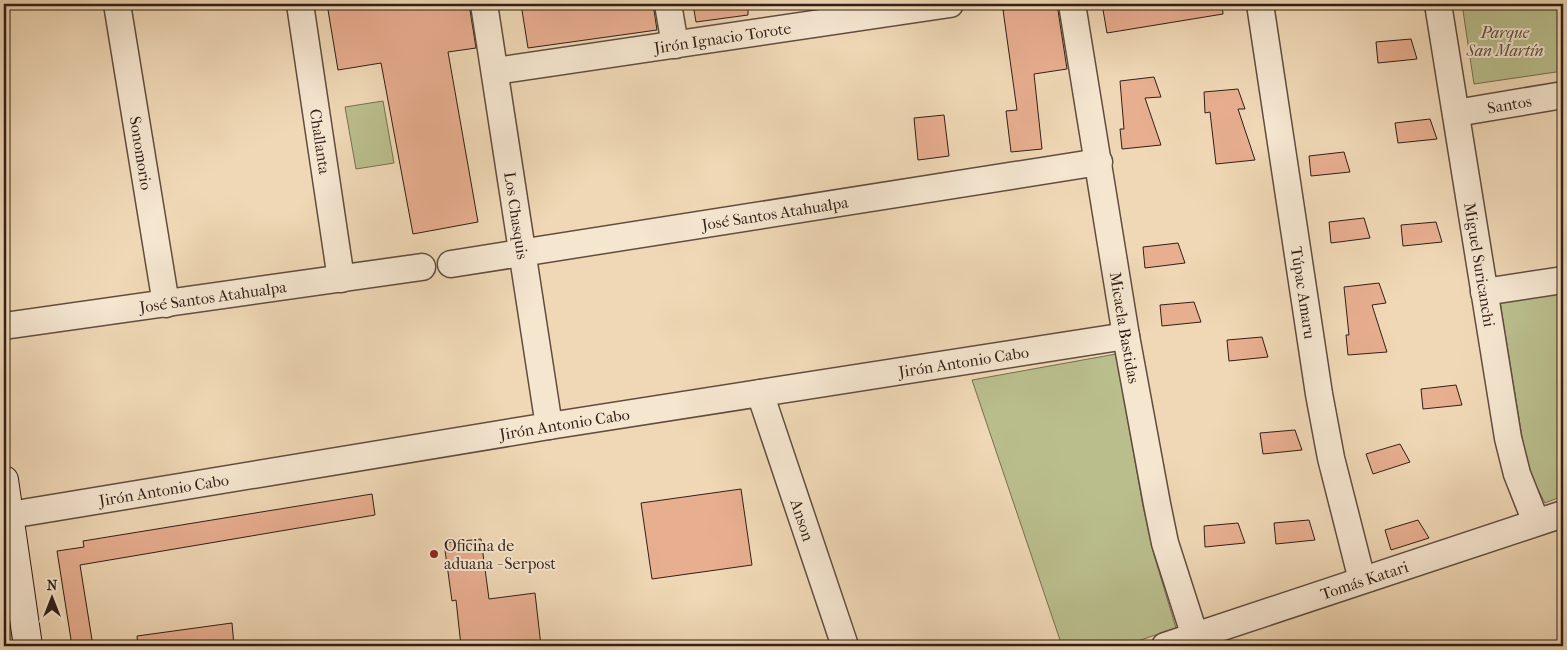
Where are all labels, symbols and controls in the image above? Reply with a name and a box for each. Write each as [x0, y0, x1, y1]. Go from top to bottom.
street label: Jirón Ignacio Torote [651, 18, 793, 58]
park label: Parque San Martín [1466, 23, 1543, 60]
street label: Santos [1486, 91, 1533, 118]
street label: Challanta [306, 108, 334, 176]
street label: Sonomorio [125, 115, 156, 191]
street label: Los Chasquis [500, 171, 532, 261]
street label: José Santos Atahualpa [698, 192, 850, 235]
street label: Miguel Suricanchi [1460, 201, 1499, 329]
street label: Túpac Amaru [1287, 245, 1320, 340]
street label: Micaela Bastidas [1106, 271, 1144, 385]
street label: José Santos Atahualpa [136, 277, 288, 317]
street label: Jirón Antonio Cabo [895, 342, 1030, 382]
street label: Jirón Antonio Cabo [496, 405, 631, 444]
street label: Jirón Antonio Cabo [96, 470, 230, 511]
street label: Anson [786, 496, 818, 544]
place label: Oficina de aduana - Serpost [444, 536, 556, 573]
marker: Oficina de aduana - Serpost [428, 548, 440, 560]
street label: Tomás Katari [1318, 557, 1411, 604]
north arrow [28, 572, 78, 622]
text: N [47, 577, 58, 594]

